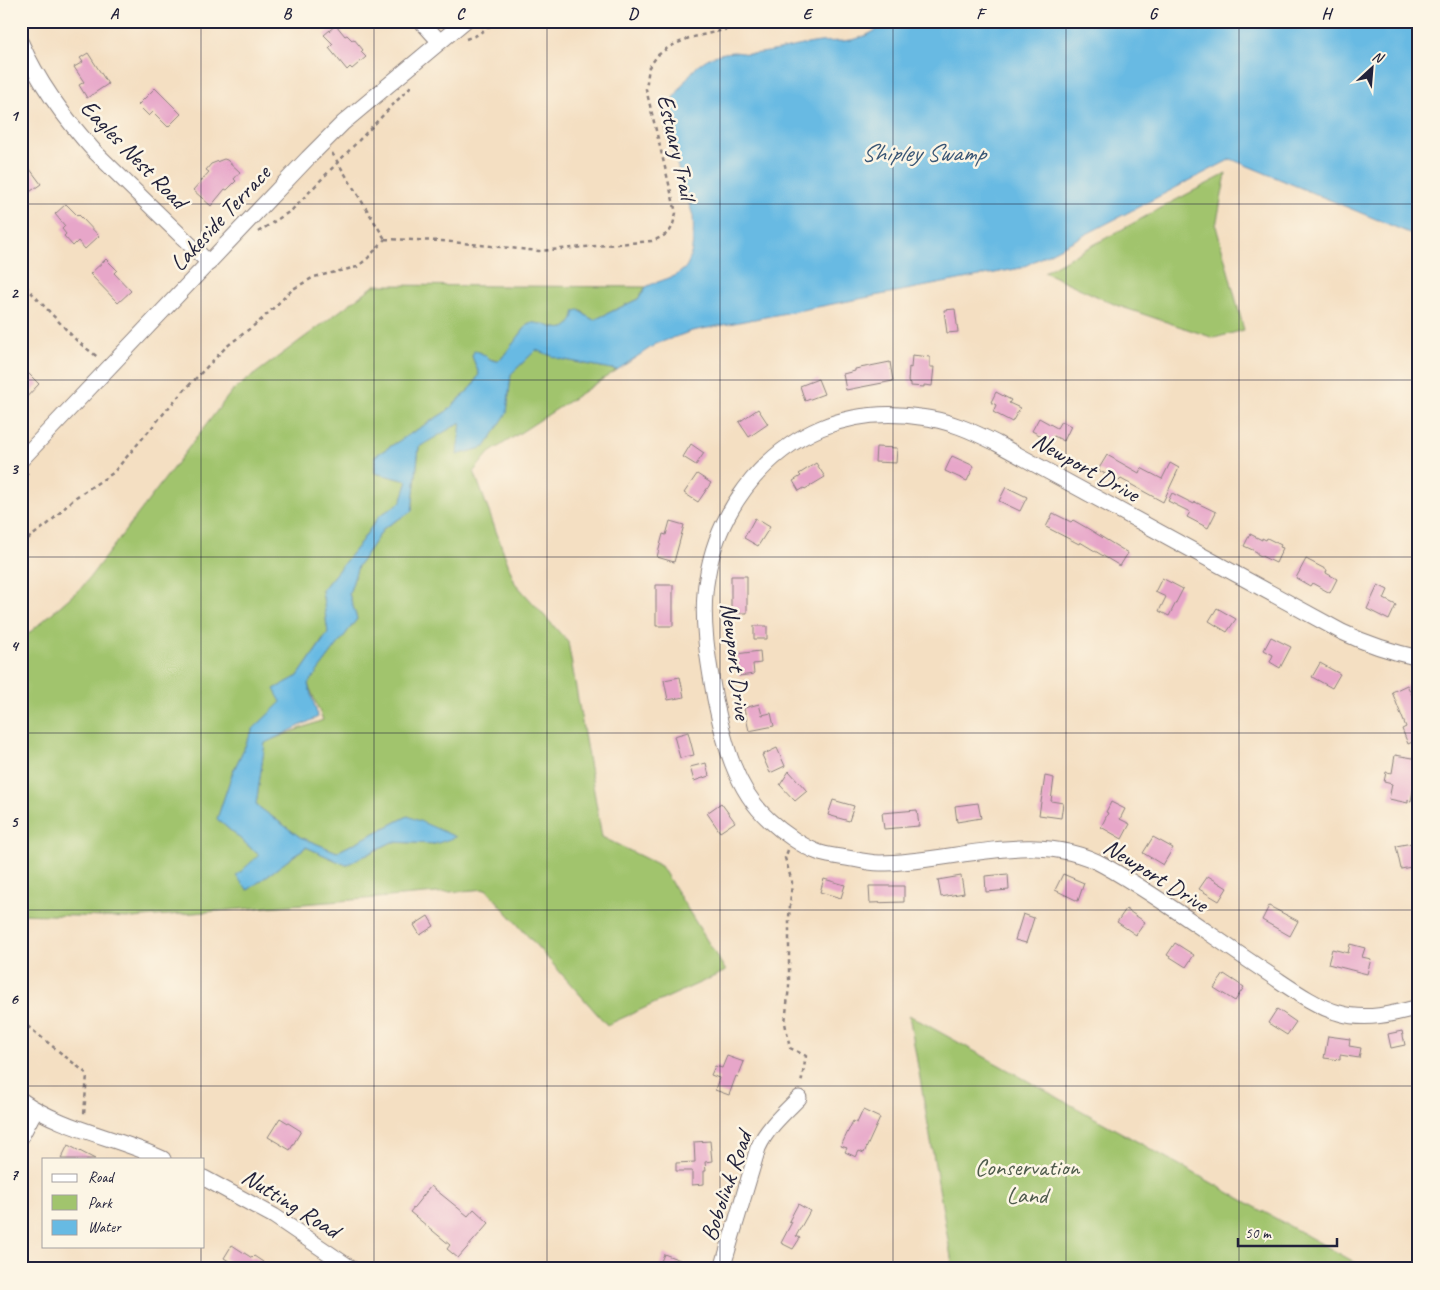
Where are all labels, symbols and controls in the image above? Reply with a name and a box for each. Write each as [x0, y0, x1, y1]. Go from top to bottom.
text: A [110, 4, 120, 24]
text: B [283, 4, 293, 24]
text: C [456, 4, 466, 24]
text: D [628, 4, 639, 24]
text: E [803, 4, 814, 24]
text: F [976, 4, 987, 24]
text: G [1149, 4, 1159, 24]
text: H [1321, 4, 1333, 24]
north arrow [1348, 42, 1398, 92]
text: N [1370, 47, 1387, 67]
street label: Estuary Trail [650, 92, 705, 206]
street label: Eagles Nest Road [74, 93, 196, 218]
text: 1 [10, 106, 19, 126]
water label: Shipley Swamp [861, 137, 989, 169]
street label: Lakeside Terrace [163, 157, 278, 277]
text: 2 [10, 283, 19, 303]
street label: Newport Drive [1027, 425, 1147, 510]
text: 3 [10, 459, 19, 479]
street label: Newport Drive [714, 601, 758, 723]
text: 4 [10, 636, 19, 656]
text: 5 [11, 812, 20, 832]
street label: Newport Drive [1098, 831, 1216, 920]
text: 6 [10, 989, 19, 1009]
street label: Bobolink Road [693, 1124, 760, 1245]
park label: Conservation Land [975, 1152, 1081, 1210]
legend [42, 1158, 205, 1248]
street label: Nutting Road [236, 1161, 349, 1247]
text: 7 [10, 1165, 19, 1185]
text: Road [88, 1168, 115, 1187]
text: Park [88, 1194, 113, 1213]
scale bar [1238, 1215, 1336, 1247]
text: Water [88, 1218, 122, 1237]
text: 50 m [1245, 1224, 1272, 1243]

